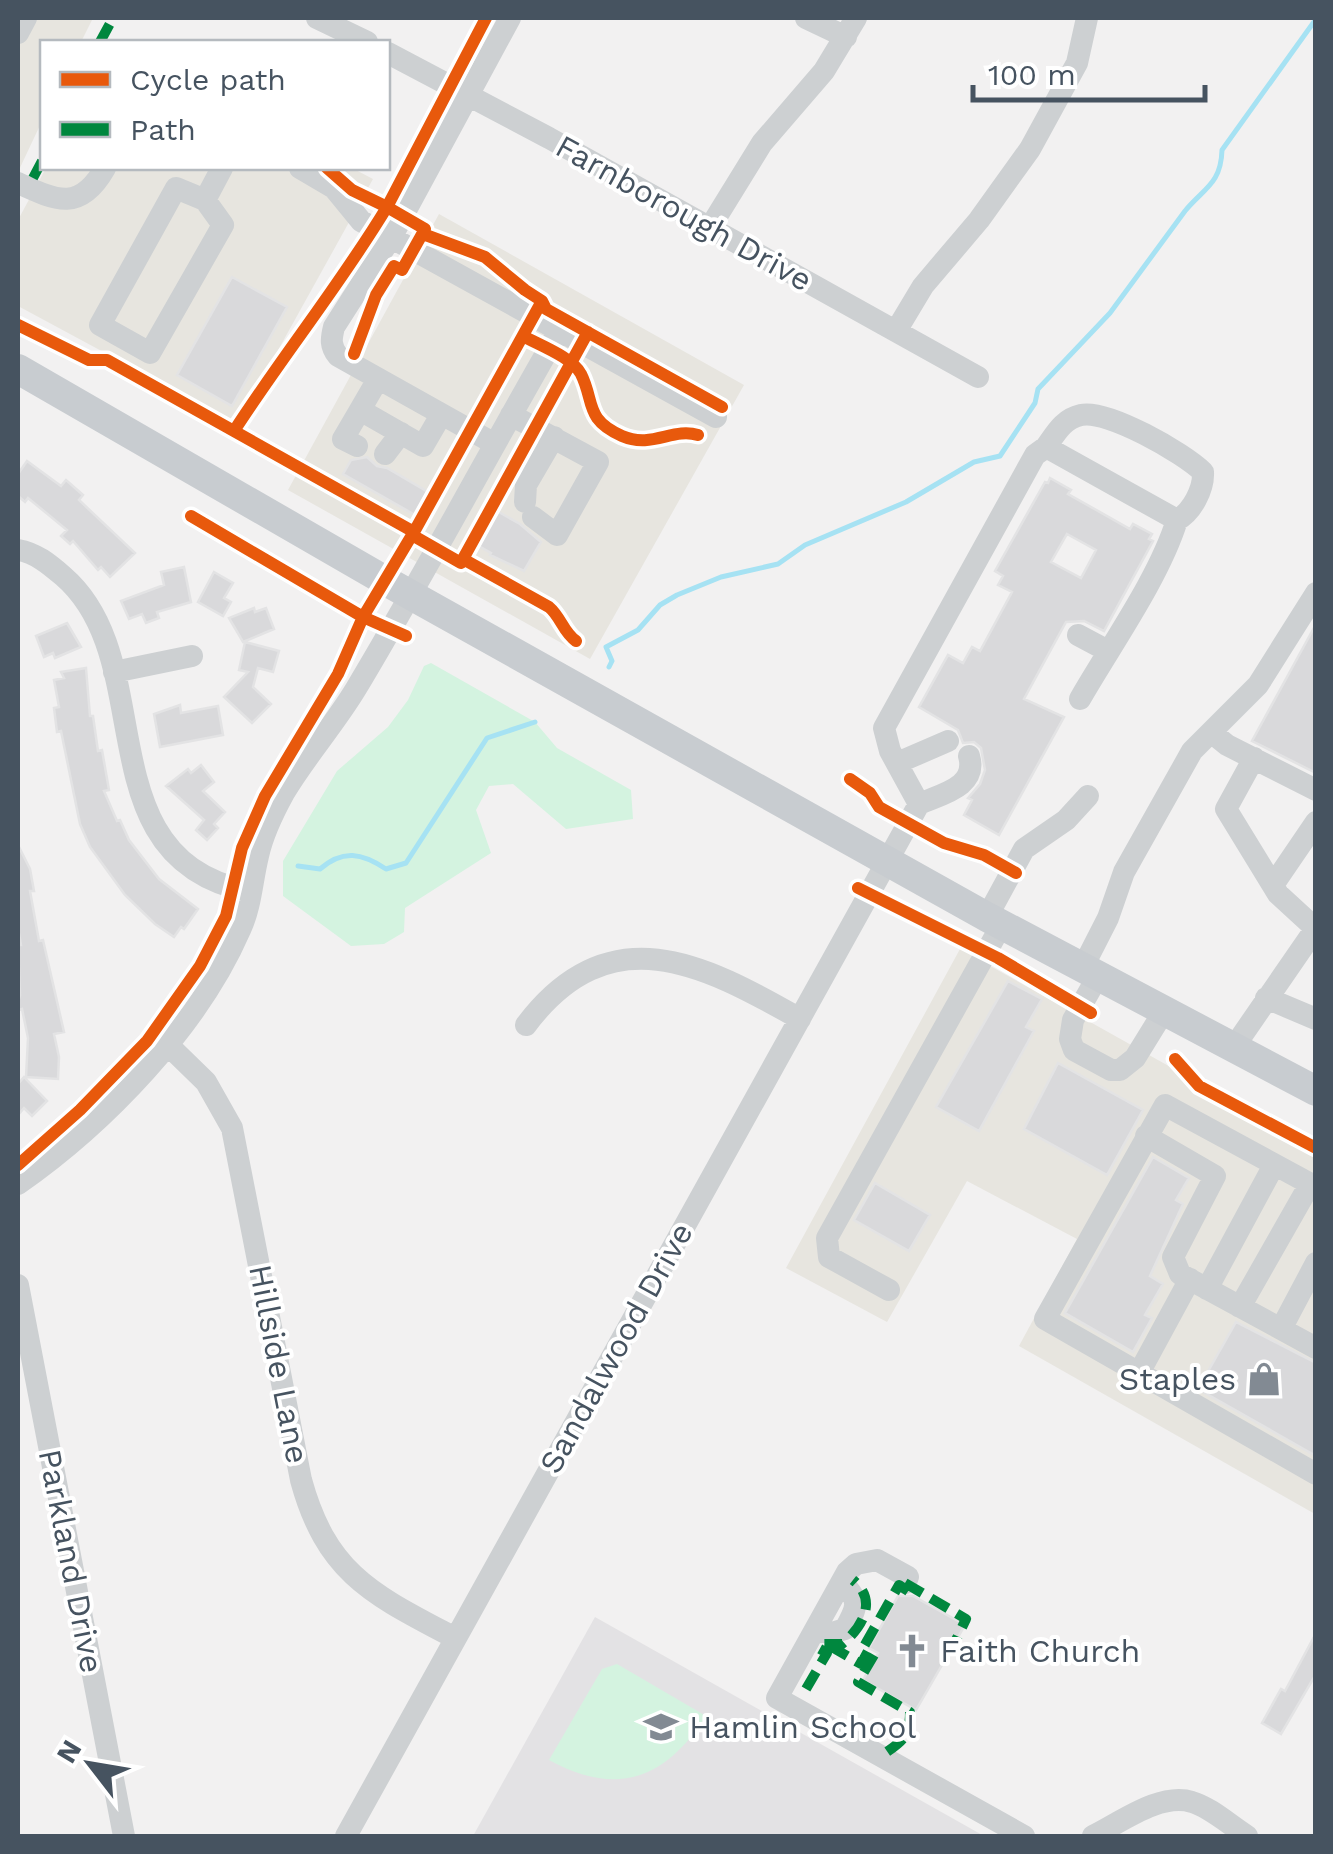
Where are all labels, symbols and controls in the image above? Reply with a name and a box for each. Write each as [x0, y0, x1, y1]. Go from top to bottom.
legend [40, 40, 390, 170]
scale bar [973, 40, 1206, 102]
text: 100 m [988, 57, 1076, 92]
text: Cycle path [130, 62, 286, 97]
text: Path [130, 112, 196, 147]
street label: Farnborough Drive [549, 127, 819, 299]
street label: Sandalwood Drive [531, 1216, 701, 1480]
street label: Hillside Lane [241, 1261, 317, 1467]
place label: Staples [1119, 1360, 1236, 1398]
shop icon: Staples [1245, 1360, 1283, 1398]
street label: Parkland Drive [31, 1446, 111, 1676]
church icon: Faith Church [893, 1632, 931, 1670]
place label: Faith Church [940, 1632, 1140, 1670]
school or university icon: Hamlin School [642, 1708, 680, 1746]
place label: Hamlin School [689, 1708, 917, 1746]
north arrow [40, 1714, 140, 1814]
text: N [50, 1734, 88, 1769]

